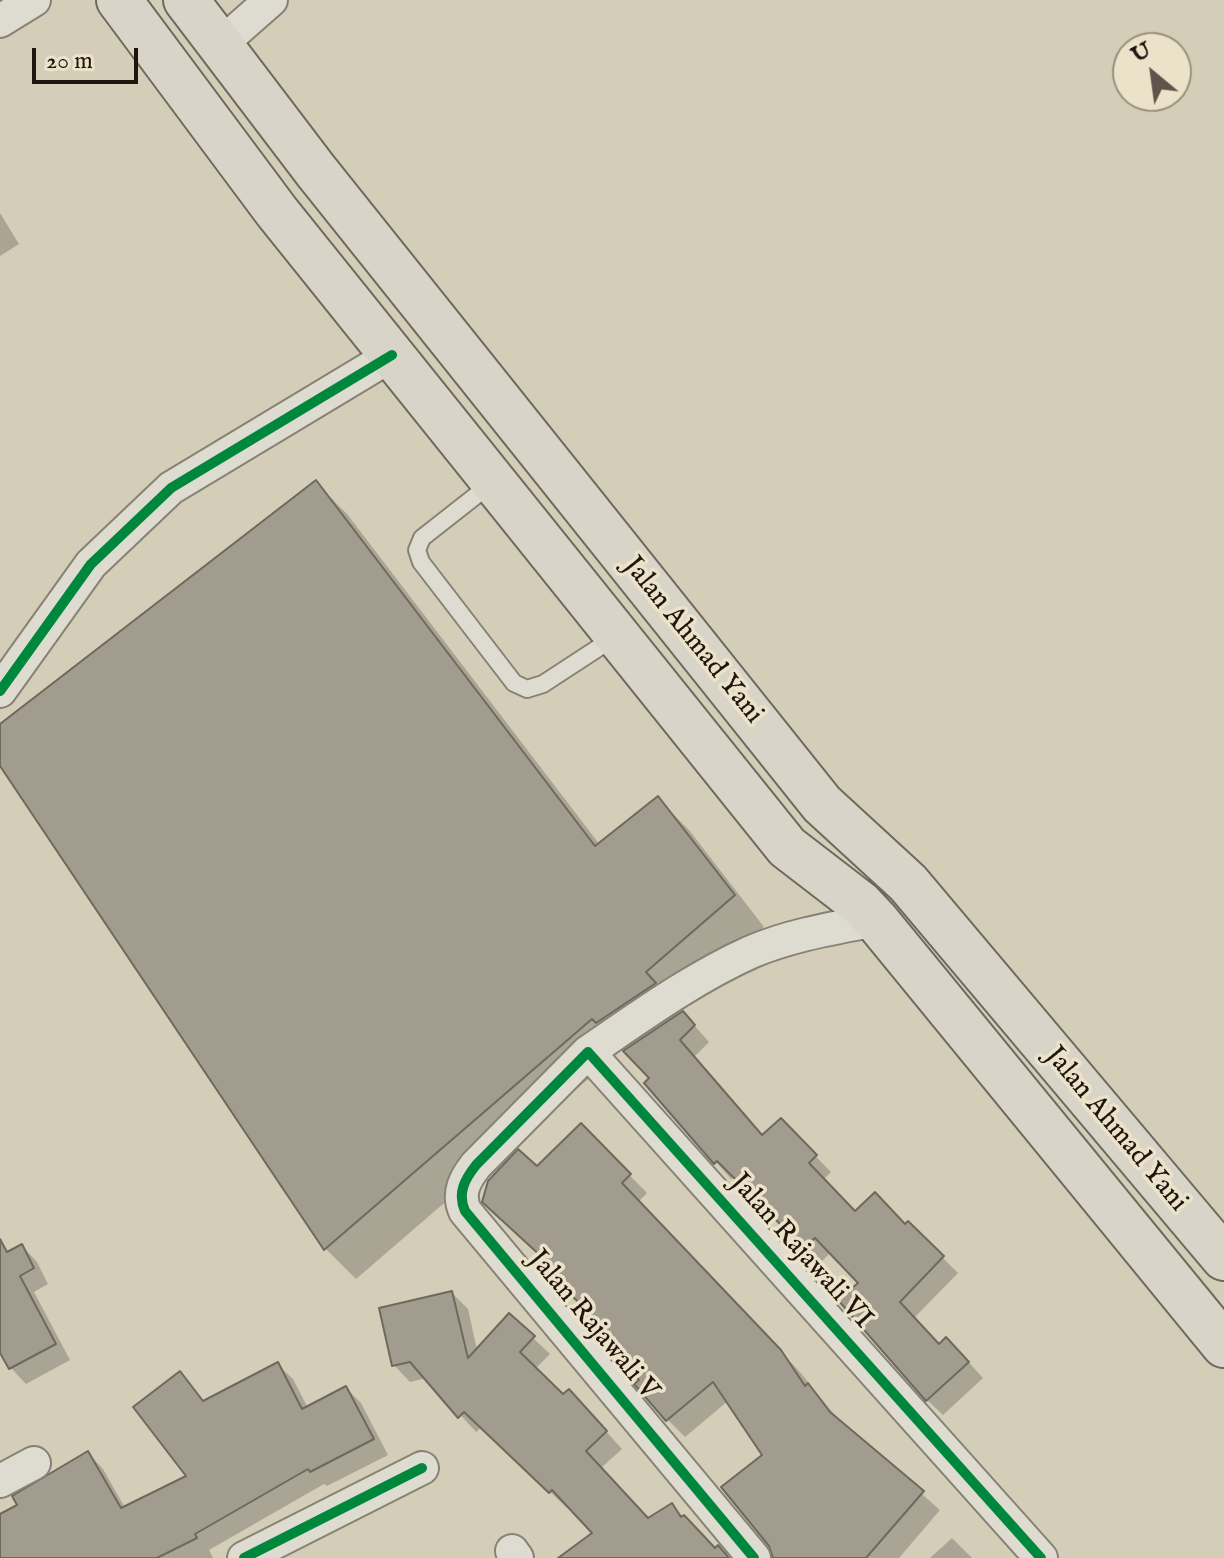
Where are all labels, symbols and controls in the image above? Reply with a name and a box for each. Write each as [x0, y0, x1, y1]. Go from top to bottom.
scale bar [36, 32, 142, 82]
north arrow [1112, 32, 1192, 112]
text: U [1126, 36, 1156, 70]
text: 20 m [46, 46, 93, 77]
street label: Jalan Ahmad Yani [614, 551, 770, 731]
street label: Jalan Ahmad Yani [1036, 1041, 1194, 1219]
street label: Jalan Rajawali VI [721, 1167, 879, 1337]
street label: Jalan Rajawali V [520, 1244, 664, 1408]

